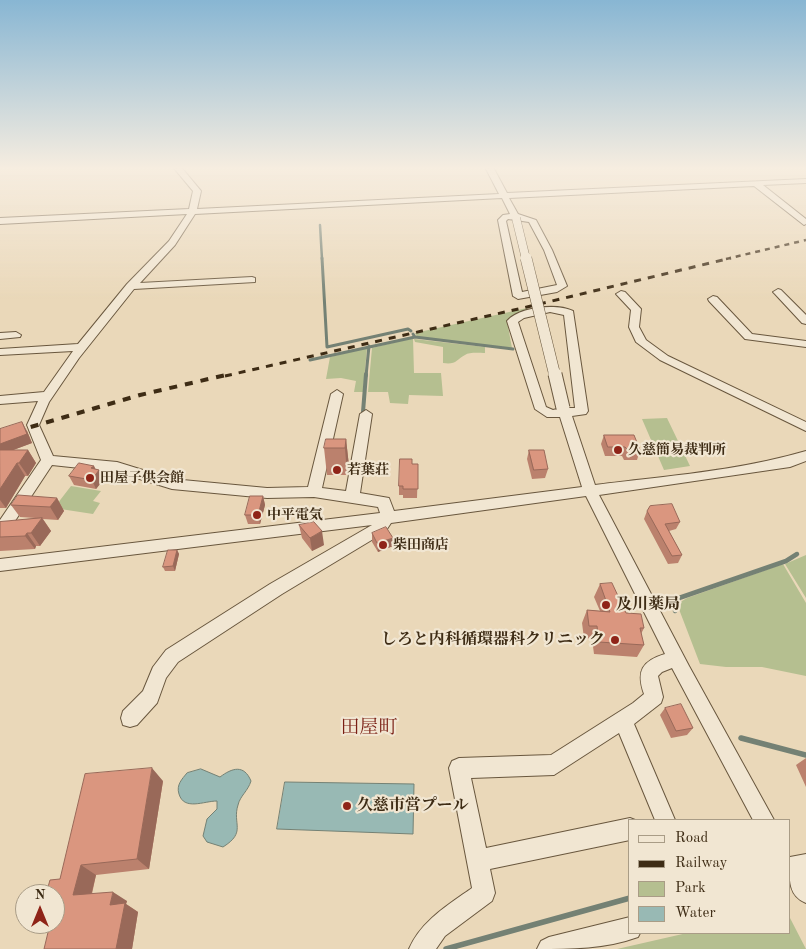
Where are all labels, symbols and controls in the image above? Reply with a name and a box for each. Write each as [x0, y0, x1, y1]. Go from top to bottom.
place label: 久慈簡易裁判所 [628, 442, 726, 458]
marker: 久慈簡易裁判所 [612, 444, 624, 456]
place label: 若葉荘 [347, 462, 389, 478]
marker: 若葉荘 [331, 464, 343, 476]
place label: 田屋子供会館 [100, 470, 184, 486]
marker: 田屋子供会館 [84, 472, 96, 484]
place label: 中平電気 [267, 507, 323, 523]
marker: 中平電気 [251, 509, 263, 521]
place label: 柴田商店 [393, 537, 449, 553]
marker: 柴田商店 [377, 539, 389, 551]
place label: 及川薬局 [616, 595, 680, 615]
marker: 及川薬局 [600, 599, 612, 611]
place label: しろと内科循環器科クリニック [381, 630, 605, 650]
marker: しろと内科循環器科クリニック [609, 634, 621, 646]
district label: 田屋町 [341, 717, 397, 739]
place label: 久慈市営プール [357, 796, 469, 816]
marker: 久慈市営プール [341, 800, 353, 812]
legend [628, 819, 791, 934]
text: Road [675, 831, 708, 846]
text: Railway [675, 856, 728, 871]
text: Park [675, 881, 706, 896]
north arrow [15, 884, 65, 934]
text: N [35, 888, 45, 902]
text: Water [675, 906, 716, 921]

